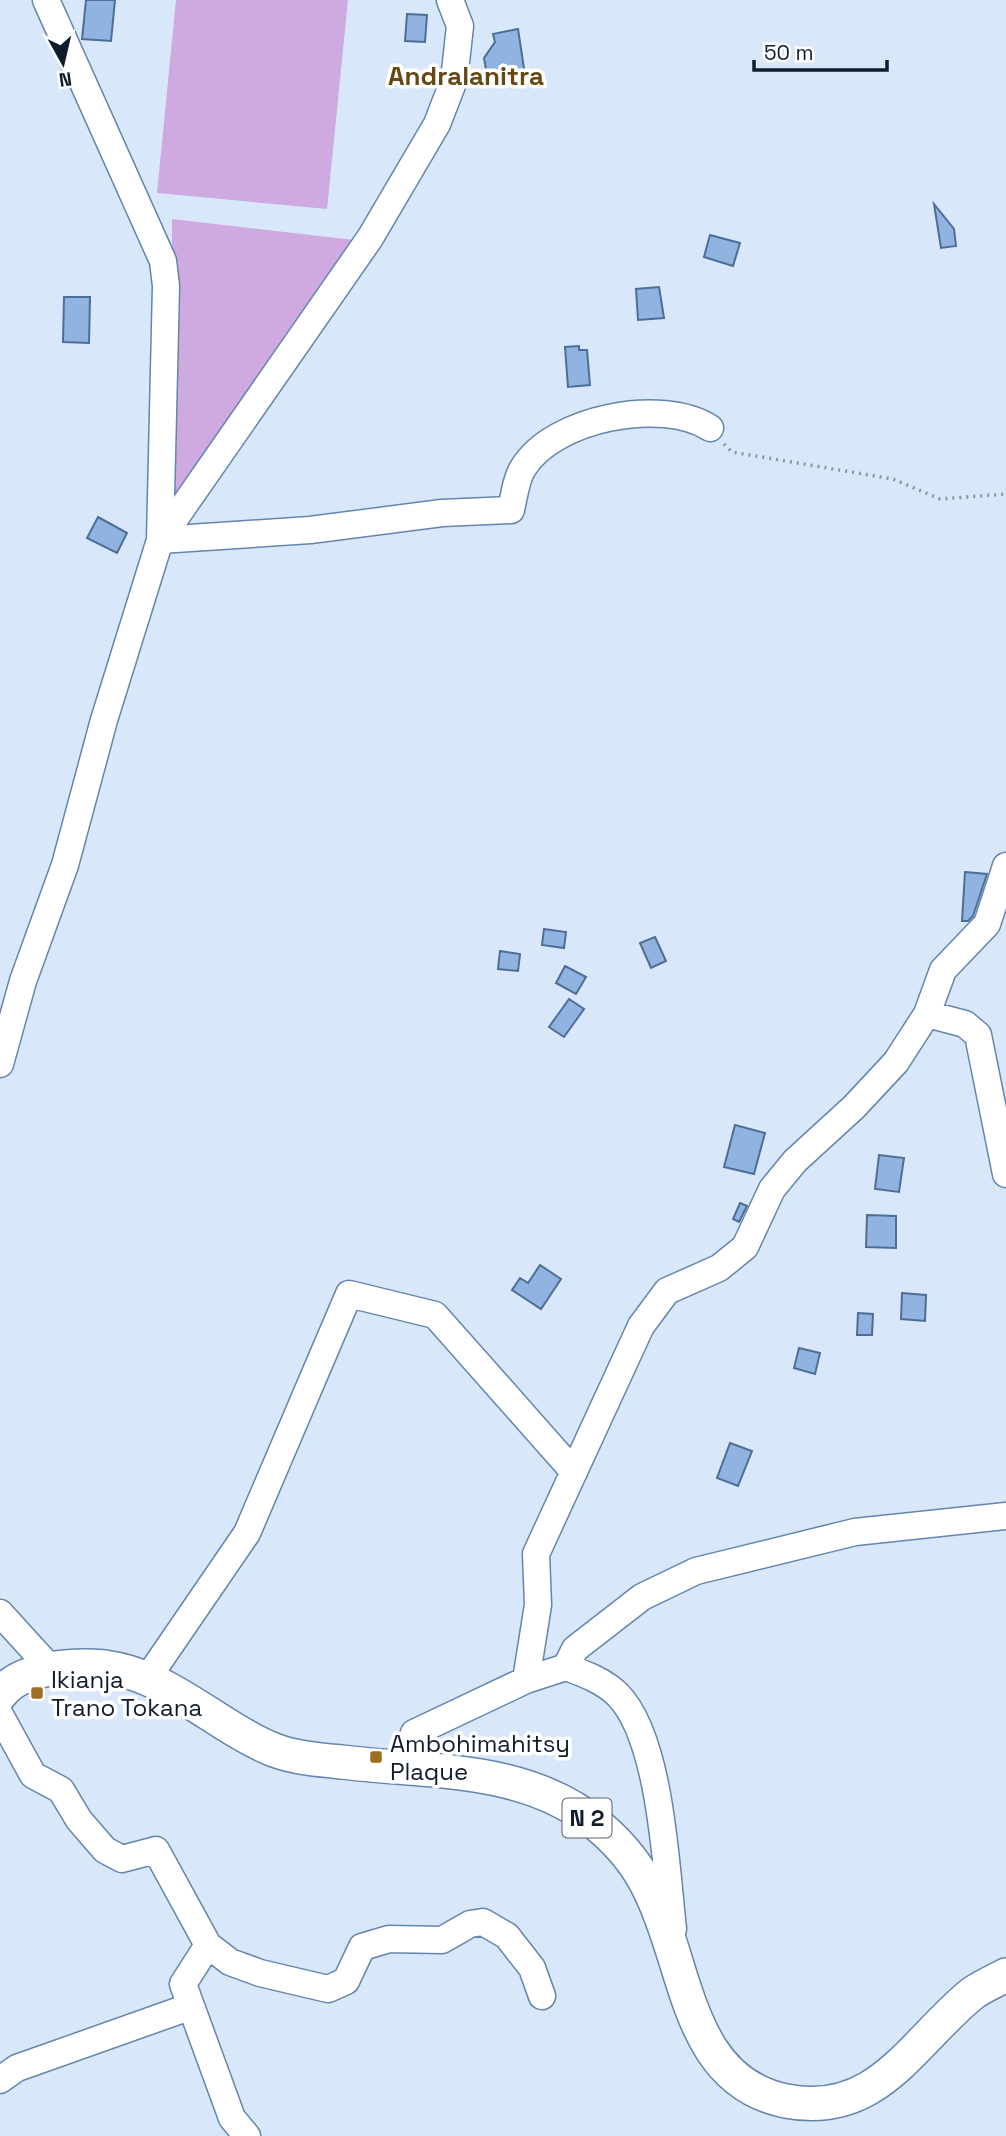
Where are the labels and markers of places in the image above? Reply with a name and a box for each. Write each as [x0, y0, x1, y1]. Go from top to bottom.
place label: Ikianja Trano Tokana [51, 1664, 203, 1723]
marker: Ikianja Trano Tokana [29, 1685, 45, 1701]
place label: Ambohimahitsy Plaque [390, 1728, 570, 1787]
marker: Ambohimahitsy Plaque [368, 1749, 384, 1765]

